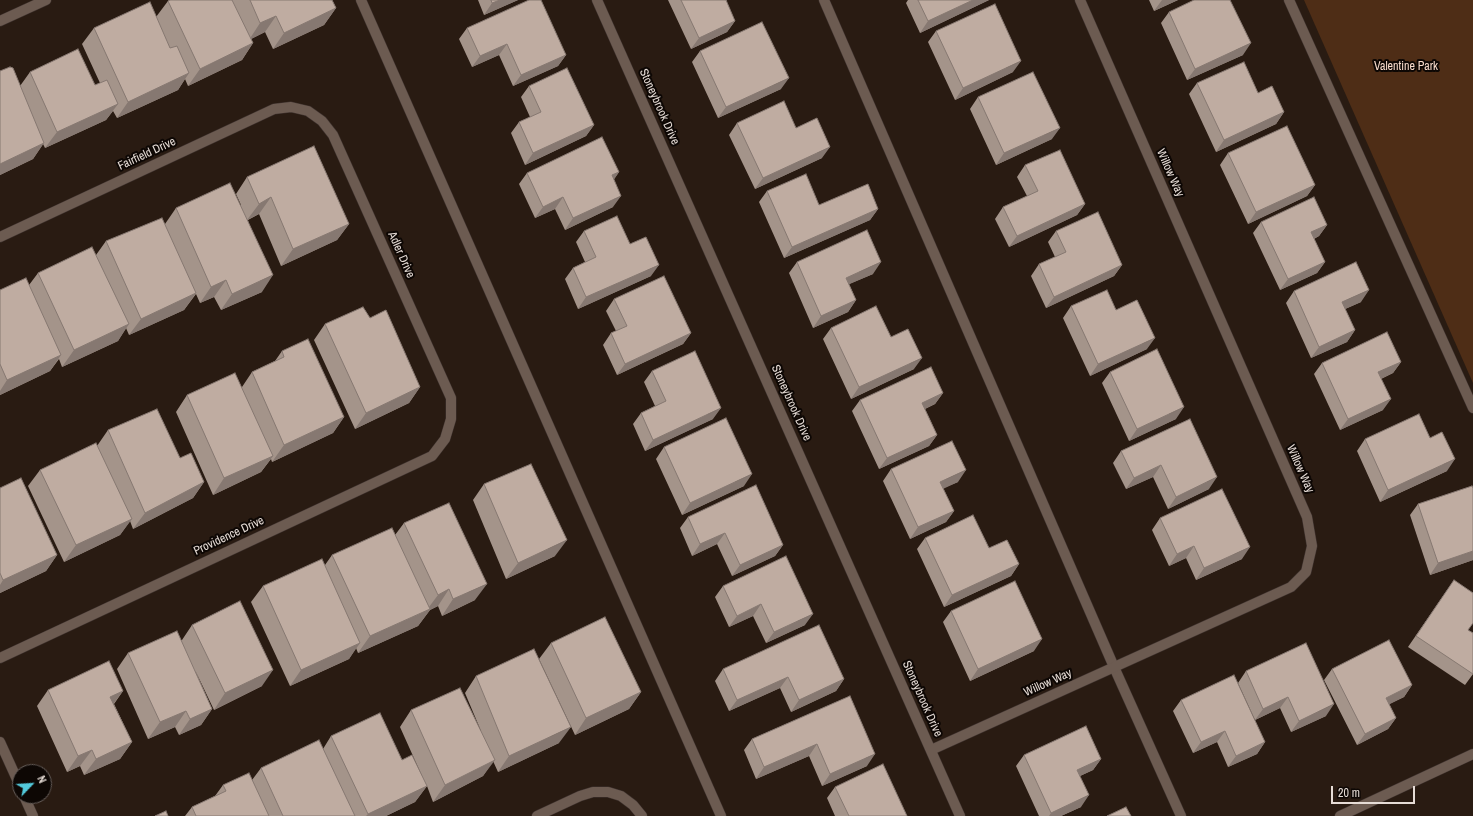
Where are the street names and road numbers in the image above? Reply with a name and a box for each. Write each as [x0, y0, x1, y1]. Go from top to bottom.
street label: Stoneybrook Drive [636, 67, 682, 147]
street label: Fairfield Drive [116, 134, 178, 174]
street label: Willow Way [1153, 147, 1187, 199]
street label: Adler Drive [384, 230, 418, 280]
street label: Stoneybrook Drive [768, 363, 814, 443]
street label: Willow Way [1283, 443, 1317, 495]
street label: Providence Drive [192, 513, 266, 559]
street label: Stoneybrook Drive [899, 659, 945, 739]
street label: Willow Way [1022, 666, 1074, 700]

